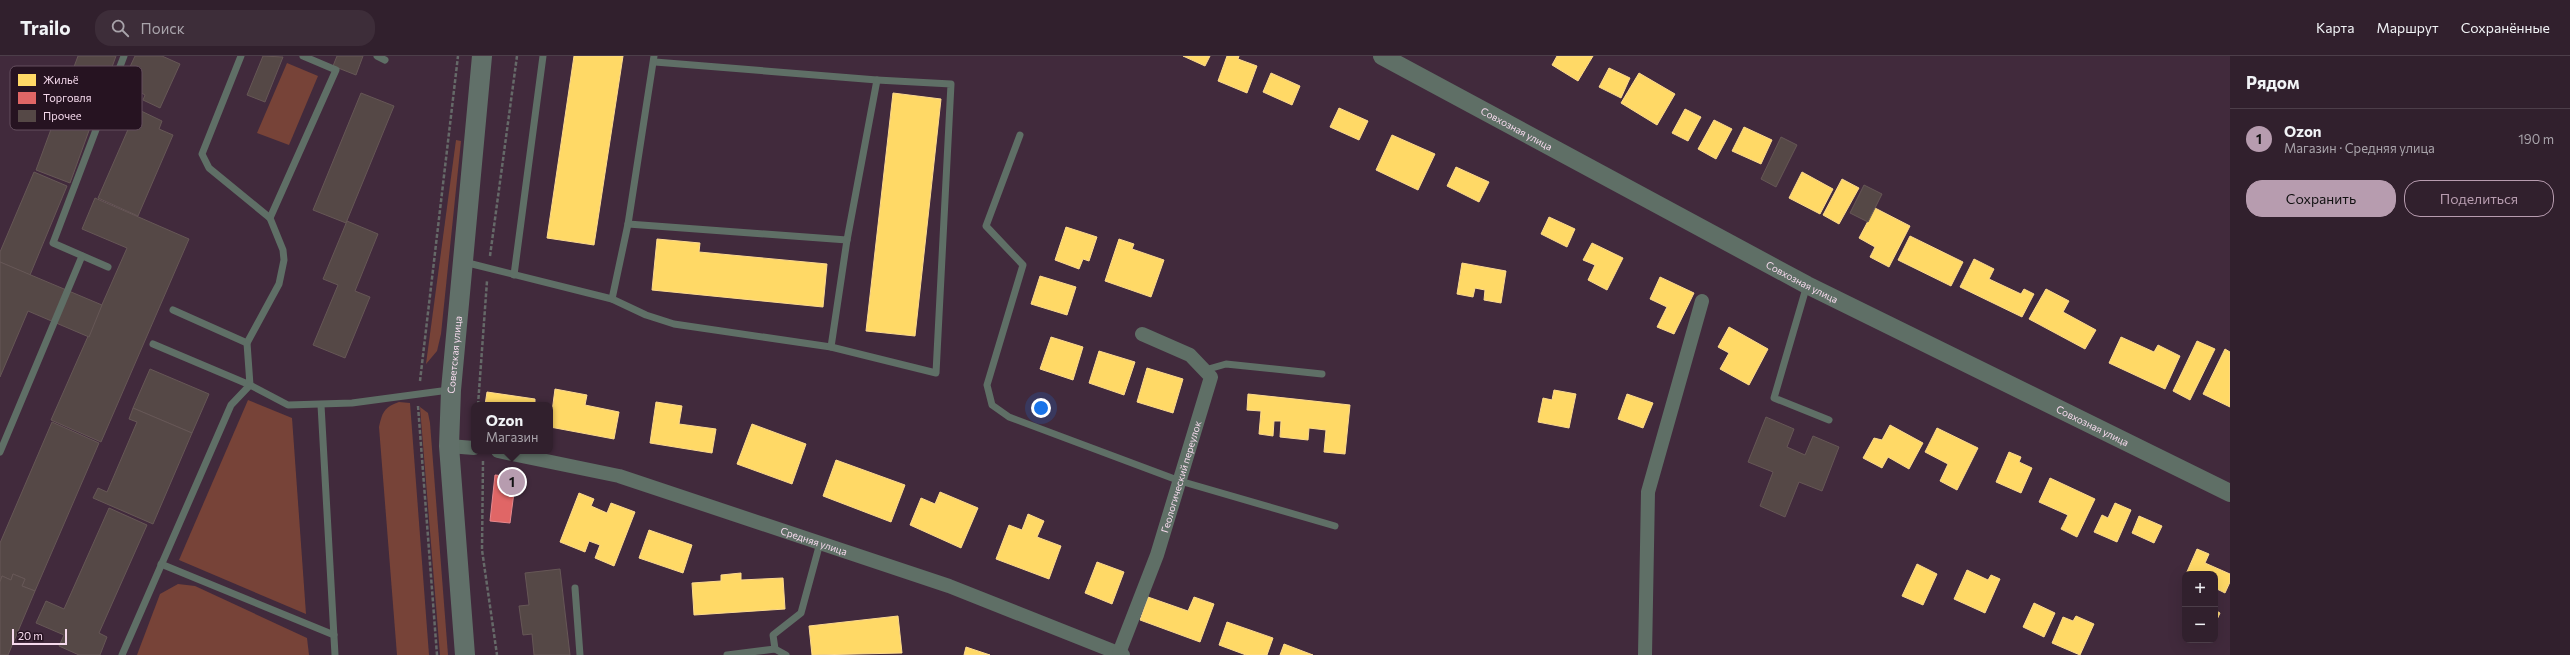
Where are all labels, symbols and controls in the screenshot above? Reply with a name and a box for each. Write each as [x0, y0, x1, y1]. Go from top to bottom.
search box [95, 10, 375, 46]
text: Trailo [20, 16, 71, 39]
icon: search [109, 17, 131, 39]
text: Поиск [141, 19, 185, 37]
text: Карта [2316, 19, 2354, 36]
text: Маршрут [2376, 19, 2439, 36]
text: Сохранённые [2461, 19, 2550, 36]
legend [10, 66, 142, 130]
text: Рядом [2246, 72, 2300, 93]
text: Жильё [43, 73, 79, 86]
text: Торговля [43, 91, 92, 104]
street label: Совхозная улица [1479, 104, 1555, 153]
text: Прочее [43, 109, 82, 122]
text: Ozon [2284, 122, 2322, 140]
text: 1 [2256, 131, 2262, 147]
text: 190 m [2518, 131, 2554, 147]
text: Магазин · Средняя улица [2284, 140, 2435, 156]
button: Сохранить [2246, 180, 2396, 217]
button: Поделиться [2404, 180, 2554, 217]
street label: Совхозная улица [1764, 258, 1840, 305]
street label: Советская улица [445, 315, 464, 394]
your location [1031, 398, 1051, 418]
popup [471, 402, 553, 454]
street label: Совхозная улица [2054, 402, 2131, 448]
text: Ozon [486, 411, 523, 429]
street label: Геологический переулок [1158, 419, 1204, 534]
text: Магазин [486, 429, 538, 445]
pin: 1 [499, 467, 525, 497]
street label: Средняя улица [779, 524, 849, 558]
map controls [2182, 571, 2218, 643]
button: + [2182, 571, 2218, 607]
button: − [2182, 607, 2218, 643]
scale bar [12, 627, 67, 646]
text: 20 m [18, 629, 43, 642]

